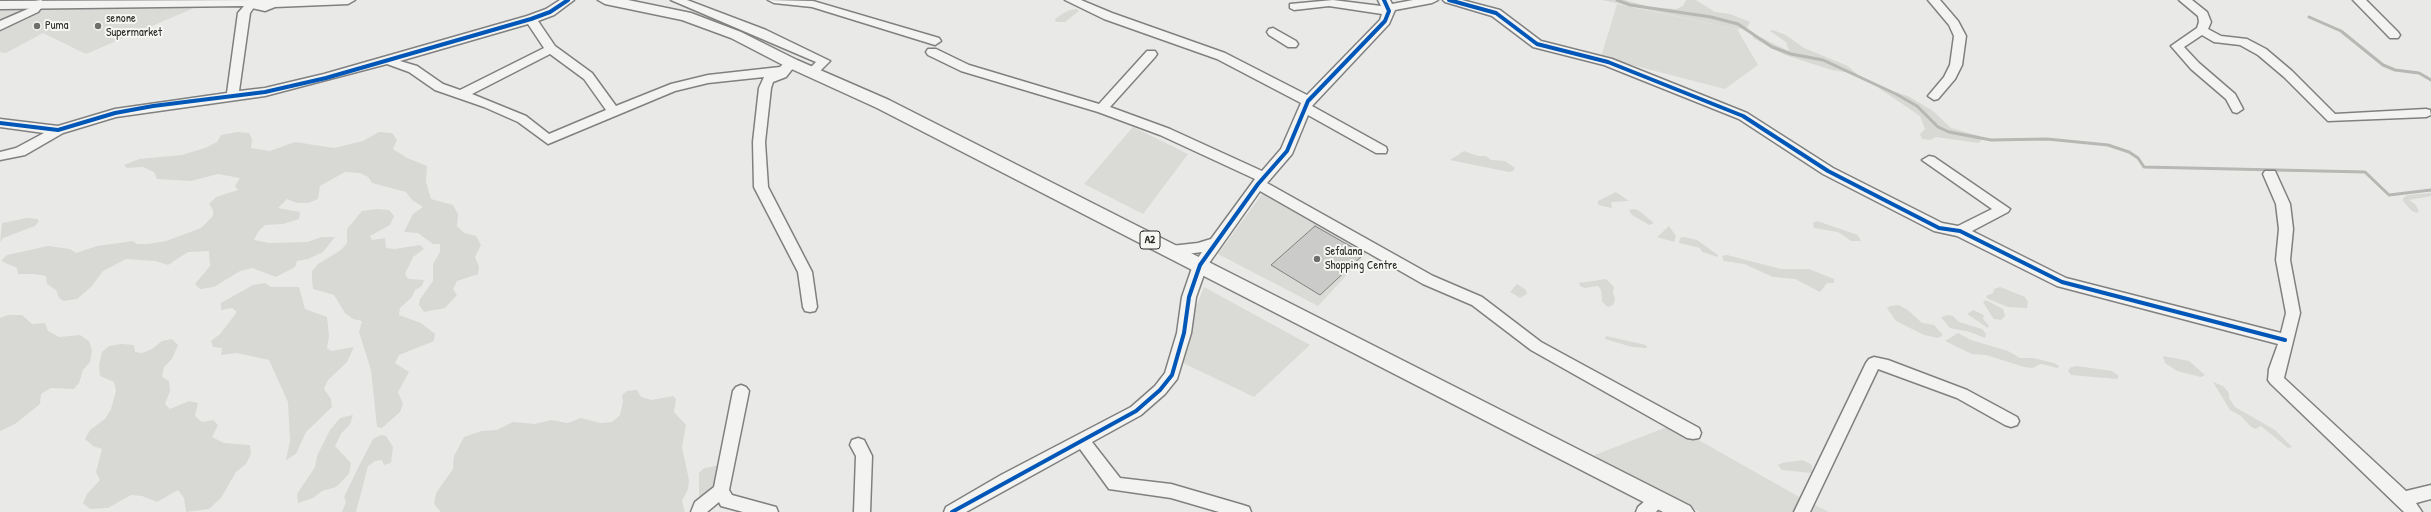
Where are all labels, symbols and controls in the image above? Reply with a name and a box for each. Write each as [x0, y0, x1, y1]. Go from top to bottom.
place label: senone Supermarket [106, 12, 162, 40]
place label: Puma [45, 19, 68, 33]
marker: Puma [32, 21, 42, 31]
marker: senone Supermarket [93, 21, 103, 31]
road number: A2 [1140, 231, 1160, 249]
place label: Sefalana Shopping Centre [1325, 245, 1397, 273]
marker: Sefalana Shopping Centre [1312, 254, 1322, 264]

